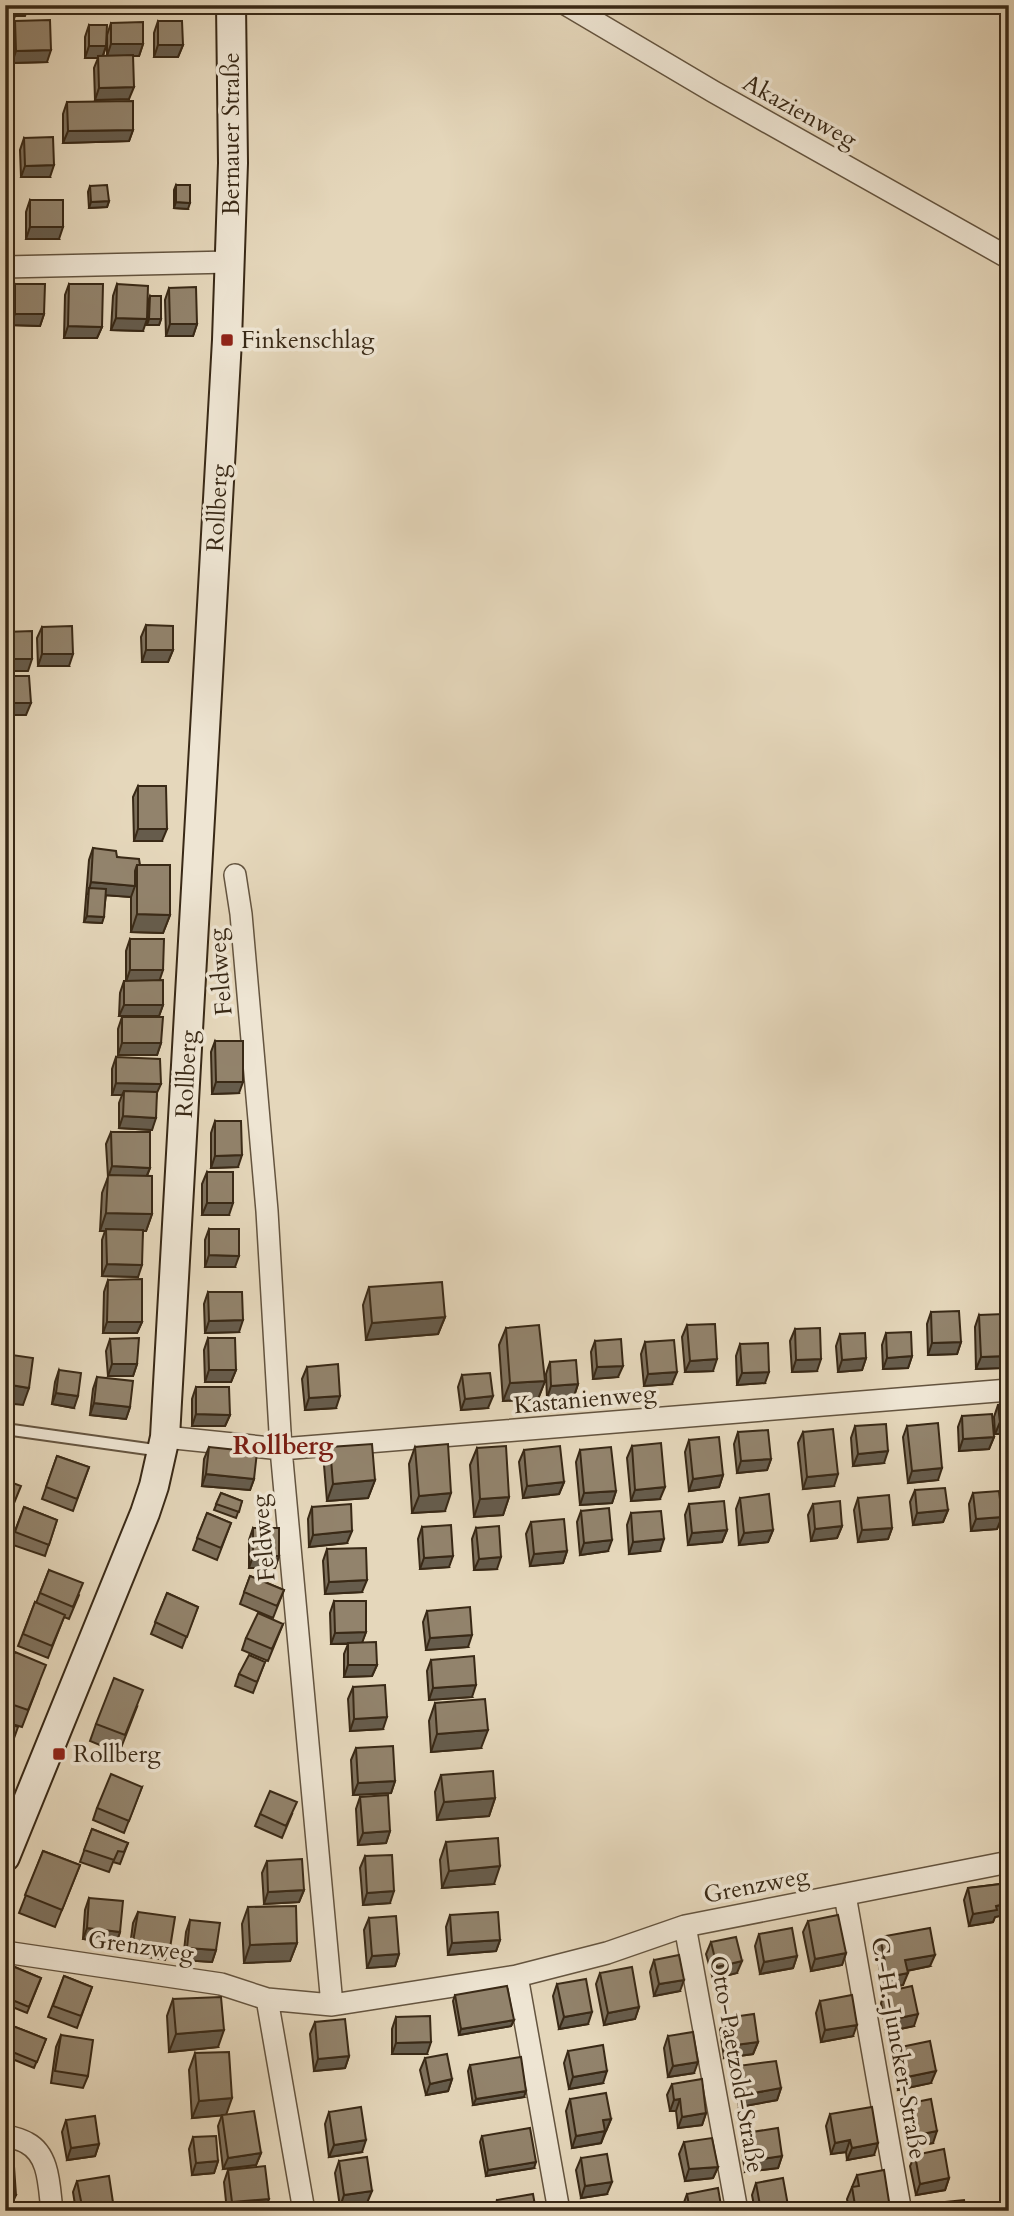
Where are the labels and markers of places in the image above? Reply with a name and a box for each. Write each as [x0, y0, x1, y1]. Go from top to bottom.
place label: Finkenschlag [241, 324, 375, 357]
marker: Finkenschlag [219, 332, 235, 348]
place label: Rollberg [73, 1738, 161, 1771]
marker: Rollberg [51, 1746, 67, 1762]

